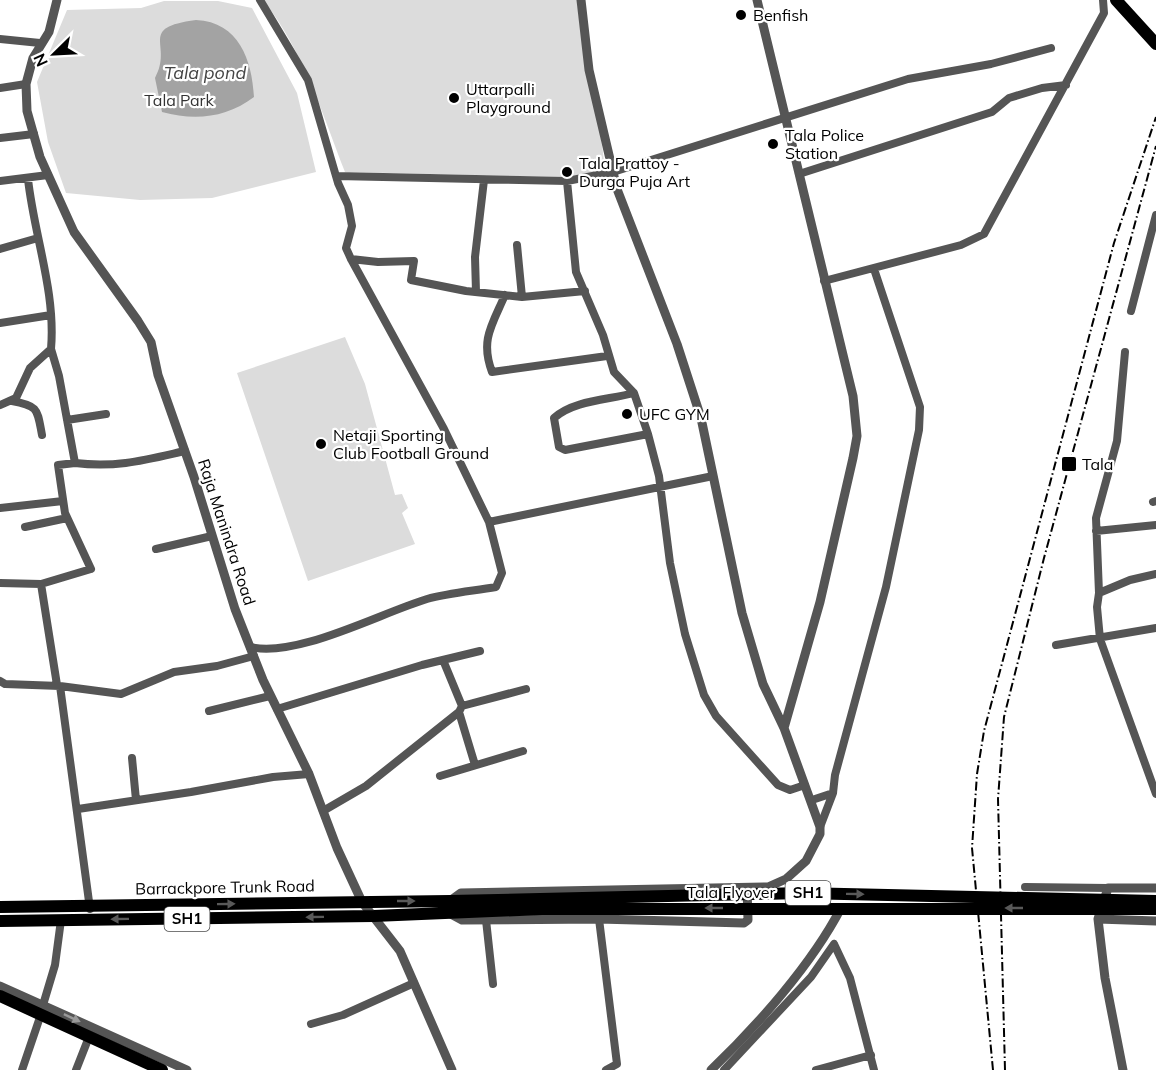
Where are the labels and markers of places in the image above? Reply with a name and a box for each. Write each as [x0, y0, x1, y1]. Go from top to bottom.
place label: Benfish [753, 5, 808, 25]
marker: Benfish [734, 8, 748, 22]
place label: Uttarpalli Playground [466, 79, 551, 117]
marker: Uttarpalli Playground [447, 91, 461, 105]
place label: Tala Police Station [785, 125, 864, 163]
marker: Tala Police Station [766, 137, 780, 151]
place label: Tala Prattoy - Durga Puja Art [579, 153, 690, 191]
marker: Tala Prattoy - Durga Puja Art [560, 165, 574, 179]
place label: UFC GYM [639, 404, 710, 424]
marker: UFC GYM [620, 407, 634, 421]
place label: Netaji Sporting Club Football Ground [333, 425, 489, 463]
marker: Netaji Sporting Club Football Ground [314, 437, 328, 451]
place label: Tala [1082, 454, 1113, 474]
marker: Tala [1060, 455, 1078, 473]

